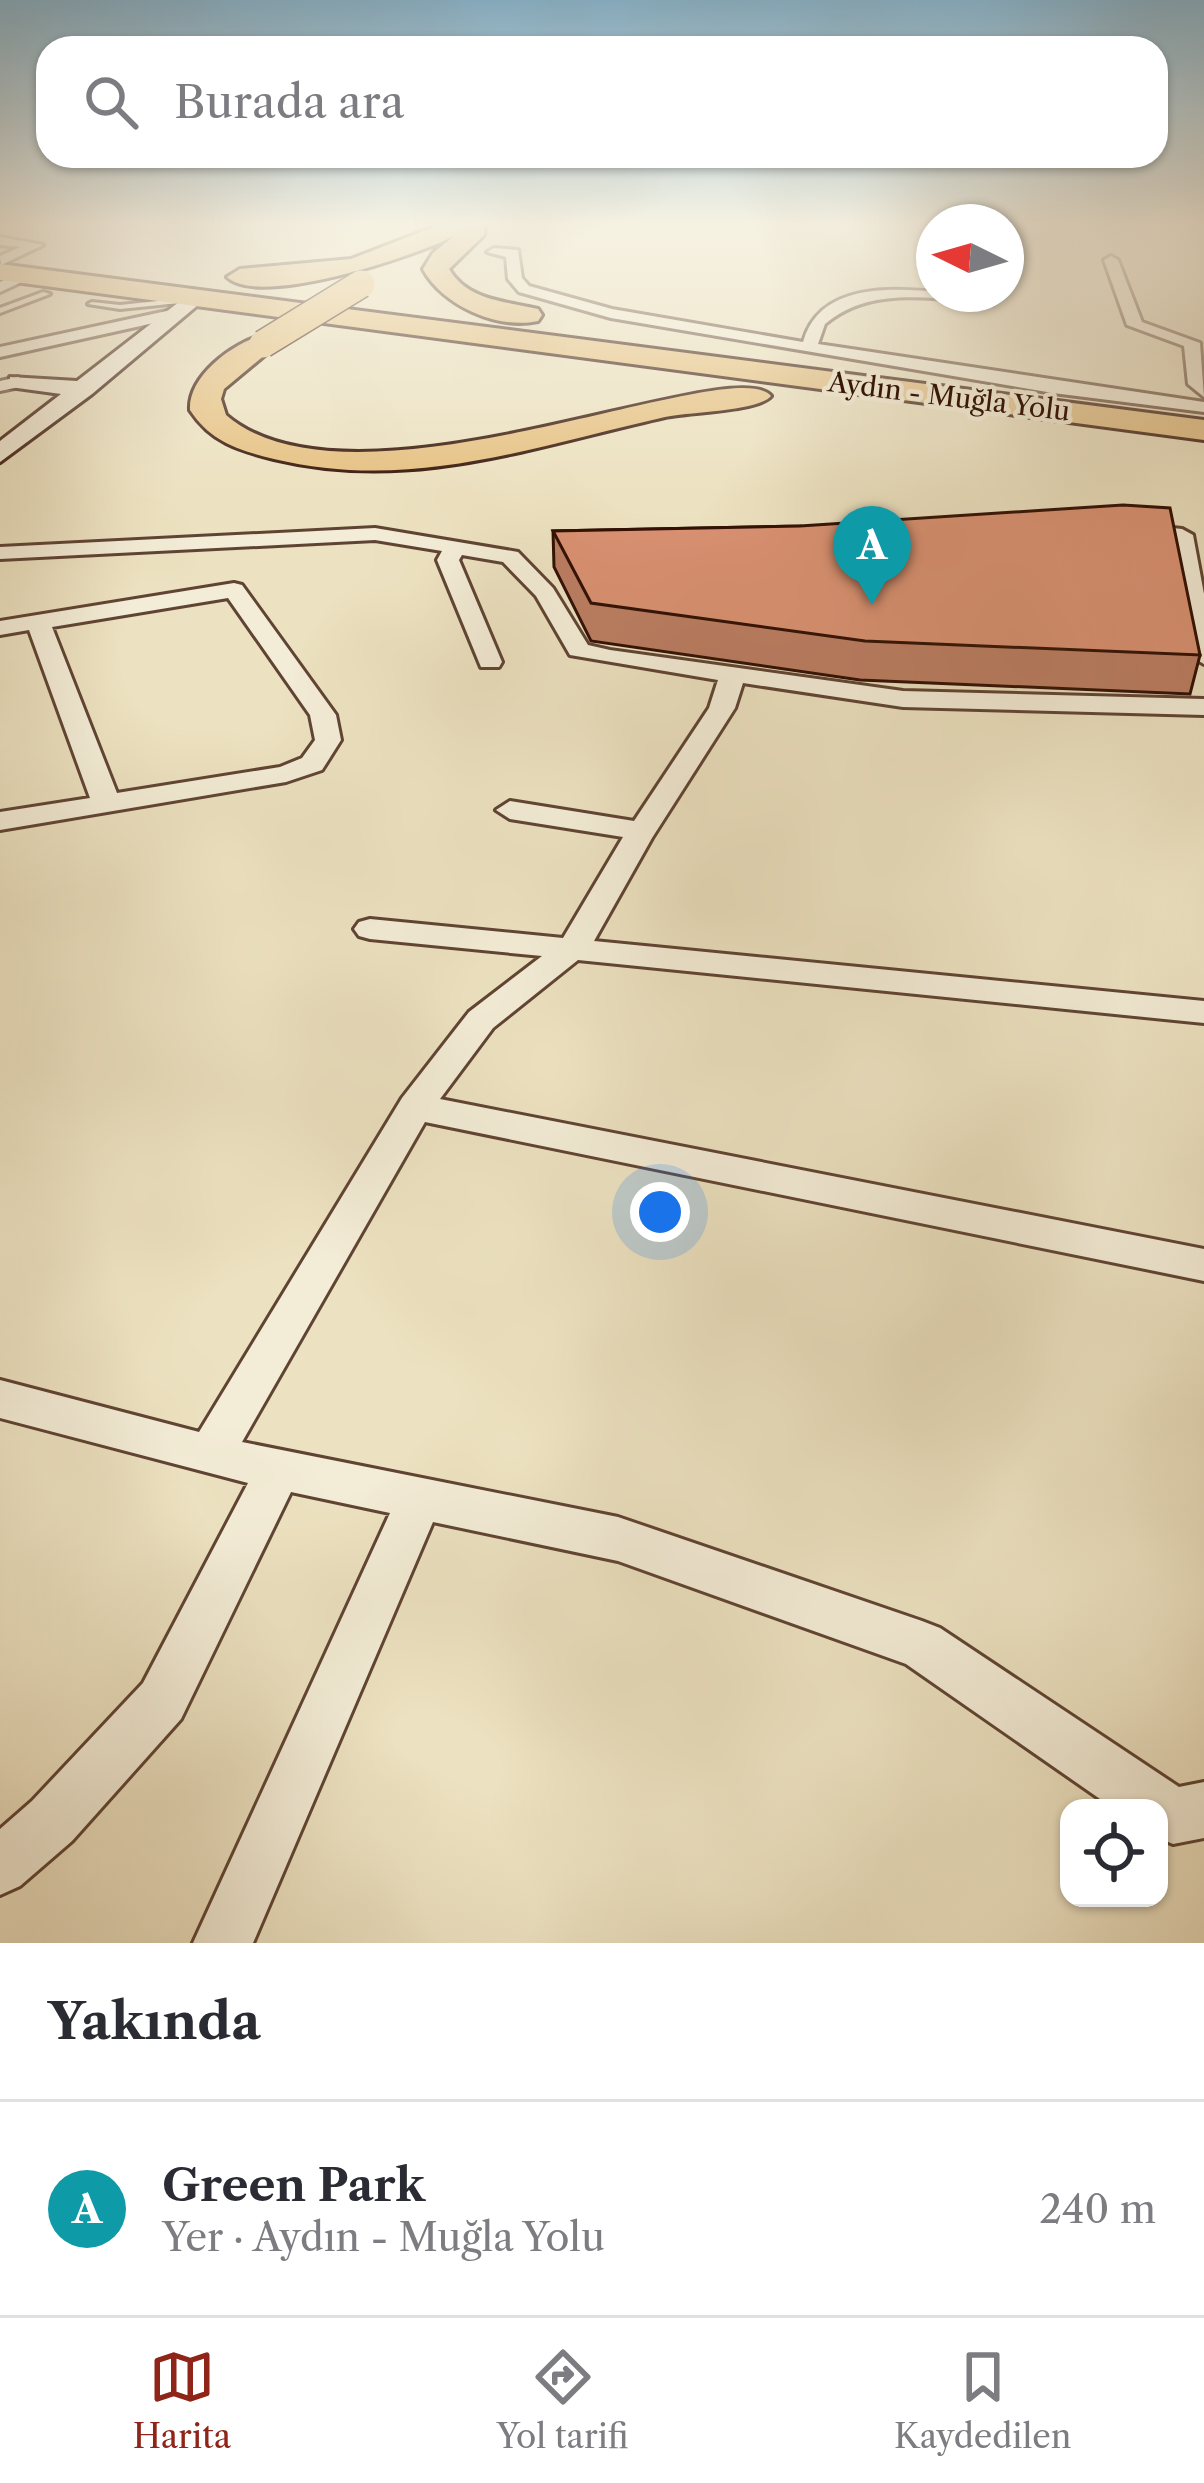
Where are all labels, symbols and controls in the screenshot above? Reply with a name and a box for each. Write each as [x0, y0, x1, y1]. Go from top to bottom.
search box [36, 36, 1168, 168]
icon: search [78, 69, 144, 135]
text: Burada ara [174, 74, 404, 130]
north arrow [916, 204, 1024, 312]
street label: Aydın - Muğla Yolu [825, 365, 1072, 428]
pin: A [833, 506, 911, 605]
your location [630, 1182, 690, 1242]
map controls [1060, 1799, 1168, 1907]
button: locate [1060, 1799, 1168, 1907]
text: Yakında [48, 1990, 261, 2052]
text: Green Park [162, 2157, 425, 2213]
text: A [72, 2185, 102, 2233]
text: 240 m [1040, 2185, 1156, 2233]
text: Yer · Aydın - Muğla Yolu [162, 2213, 605, 2261]
tab: Harita [133, 2344, 231, 2457]
tab: Yol tarifi [496, 2344, 629, 2457]
tab: Kaydedilen [894, 2344, 1071, 2457]

